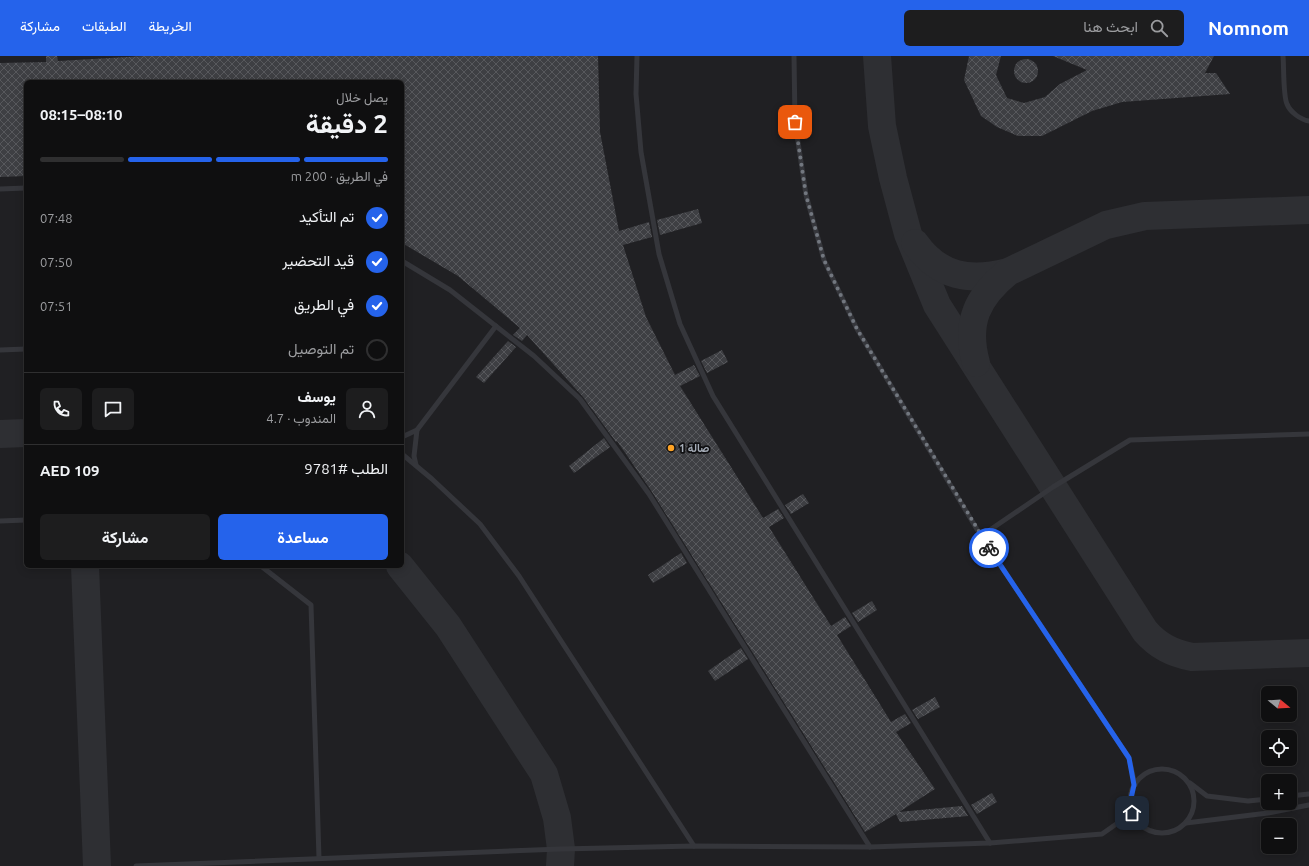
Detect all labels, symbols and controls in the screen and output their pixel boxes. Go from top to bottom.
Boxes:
search box [904,10,1184,46]
icon: search [1148,17,1170,39]
text: Nomnom [1208,17,1289,39]
text: مشاركة [20,18,60,34]
text: الطبقات [82,18,126,34]
text: الخريطة [148,18,192,34]
text: ابحث هنا [1083,18,1138,35]
text: يصل خلال [336,90,388,104]
pin [778,105,812,139]
text: 08:10–08:15 [40,106,123,123]
text: 2 دقيقة [306,109,388,138]
icon: bag [784,111,806,133]
text: في الطريق · 200 m [291,169,388,183]
icon: check [366,207,388,229]
text: تم التأكيد [299,208,354,225]
text: 07:48 [40,211,73,225]
icon: check [366,251,388,273]
text: قيد التحضير [282,252,354,269]
text: 07:50 [40,255,73,269]
icon: check [366,295,388,317]
text: في الطريق [294,296,354,313]
text: 07:51 [40,299,73,313]
text: تم التوصيل [288,340,354,357]
button: phone [40,388,82,430]
button: chat [92,388,134,430]
text: يوسف [298,388,336,405]
button: person [346,388,388,430]
text: المندوب · 4.7 [266,411,336,425]
place label: صالة 1 [679,442,709,454]
marker: صالة 1 [666,443,676,453]
text: الطلب #9781 [304,460,388,477]
text: AED 109 [40,462,99,479]
button: مشاركة [40,514,210,560]
button: مساعدة [218,514,388,560]
courier [969,528,1009,568]
icon: bike [978,537,1000,559]
north arrow [1261,686,1297,722]
map controls [1261,686,1297,854]
button: locate [1261,730,1297,766]
button: + [1261,774,1297,810]
pin [1115,796,1149,830]
icon: home [1121,802,1143,824]
button: − [1261,818,1297,854]

